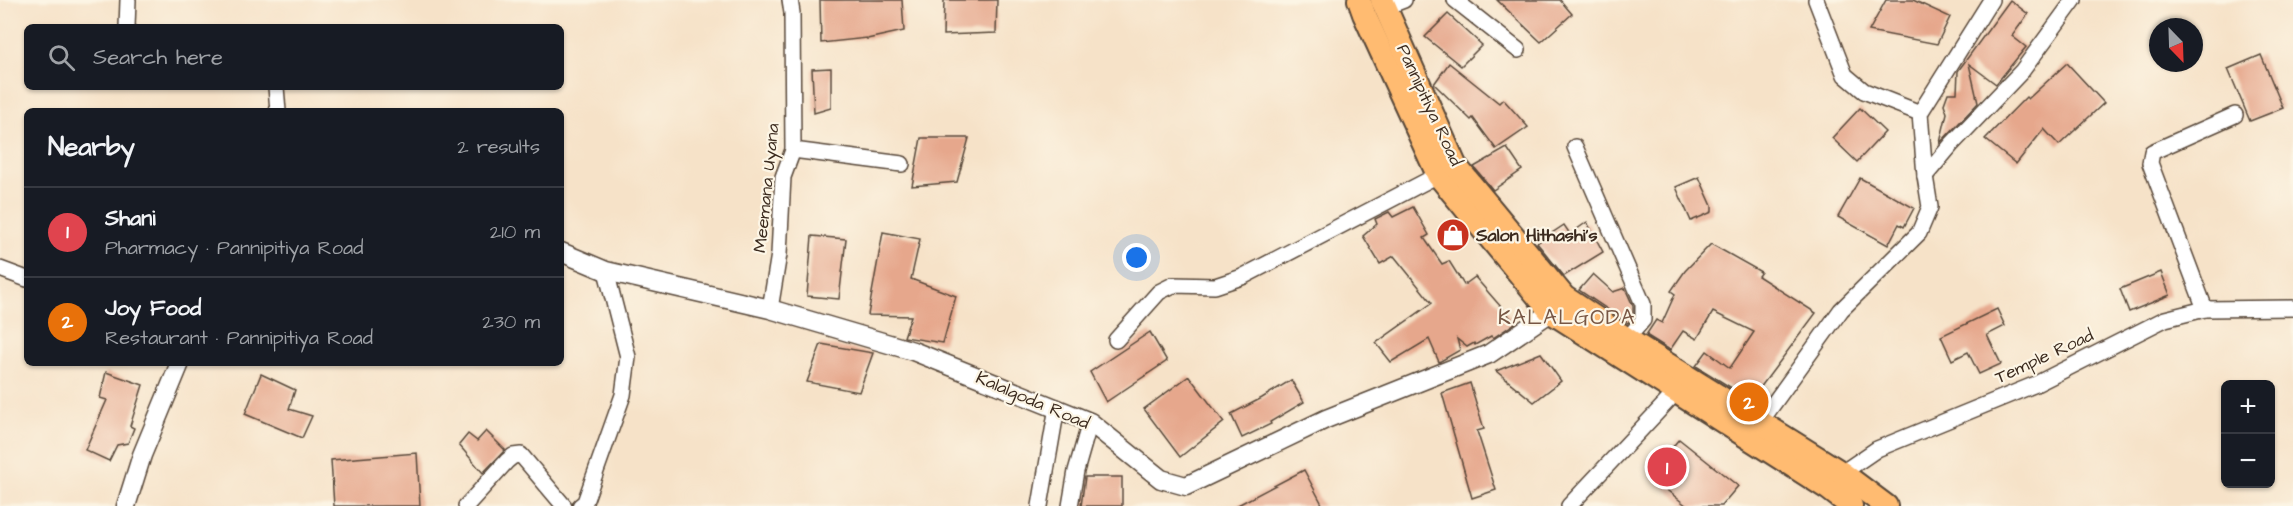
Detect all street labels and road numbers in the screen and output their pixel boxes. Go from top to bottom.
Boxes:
street label: Pannipitiya Road [1389,40,1469,171]
street label: Meemana Uyana [747,122,787,254]
street label: Temple Road [1991,323,2098,390]
street label: Kalalgoda Road [972,365,1093,437]

